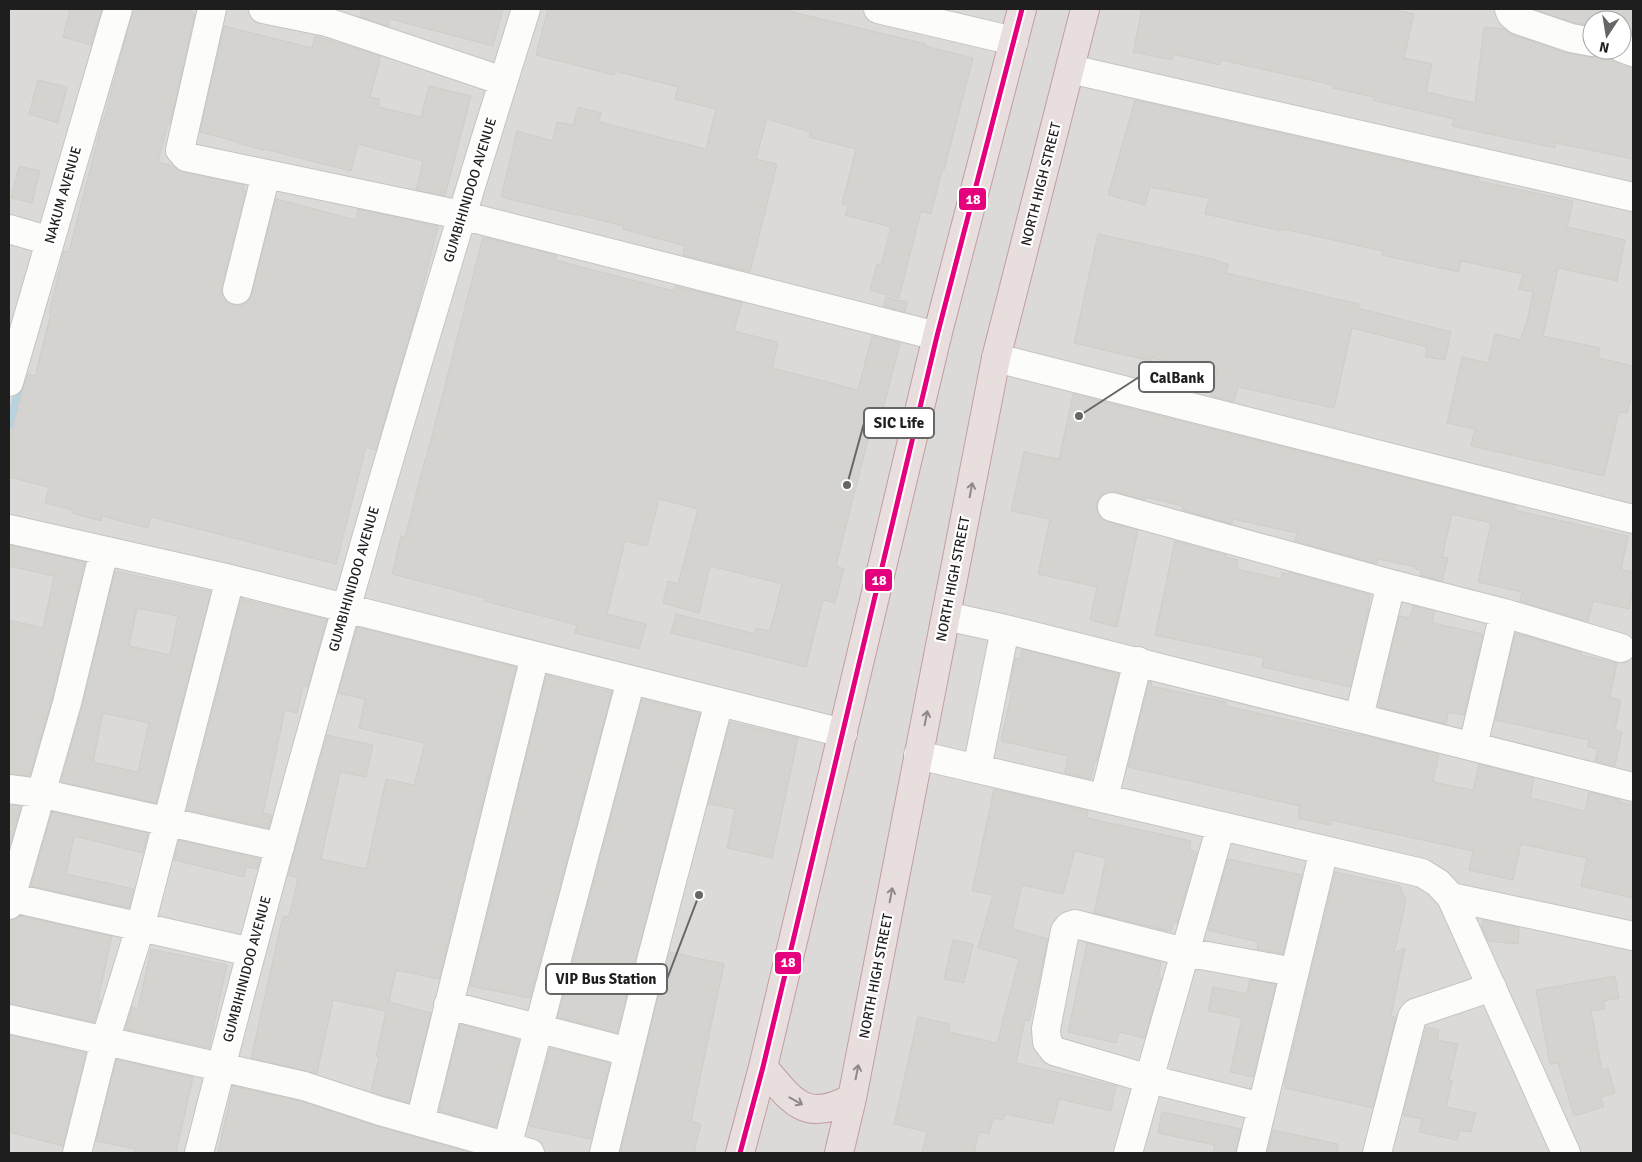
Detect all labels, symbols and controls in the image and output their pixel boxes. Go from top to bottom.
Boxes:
north arrow [1582,10,1632,60]
text: N [1598,38,1611,57]
street label: GUMBIHINIDOO AVENUE [440,115,500,264]
street label: NORTH HIGH STREET [1017,120,1065,248]
street label: NAKUM AVENUE [41,144,85,246]
line badge: 18 [958,187,987,211]
text: 18 [965,191,981,208]
callout: CalBank [1139,362,1214,392]
text: CalBank [1150,369,1204,387]
callout: SIC Life [864,408,934,438]
text: SIC Life [874,414,924,432]
one-way arrow [966,482,976,498]
street label: GUMBIHINIDOO AVENUE [325,504,383,654]
street label: NORTH HIGH STREET [933,515,973,643]
line badge: 18 [864,568,893,592]
text: 18 [871,572,887,589]
one-way arrow [922,711,931,727]
one-way arrow [887,887,897,903]
street label: GUMBIHINIDOO AVENUE [219,894,275,1044]
street label: NORTH HIGH STREET [856,912,896,1040]
line badge: 18 [774,951,802,975]
text: 18 [780,954,796,971]
callout: VIP Bus Station [546,964,667,994]
text: VIP Bus Station [555,970,657,988]
one-way arrow [853,1064,863,1080]
one-way arrow [788,1097,802,1107]

